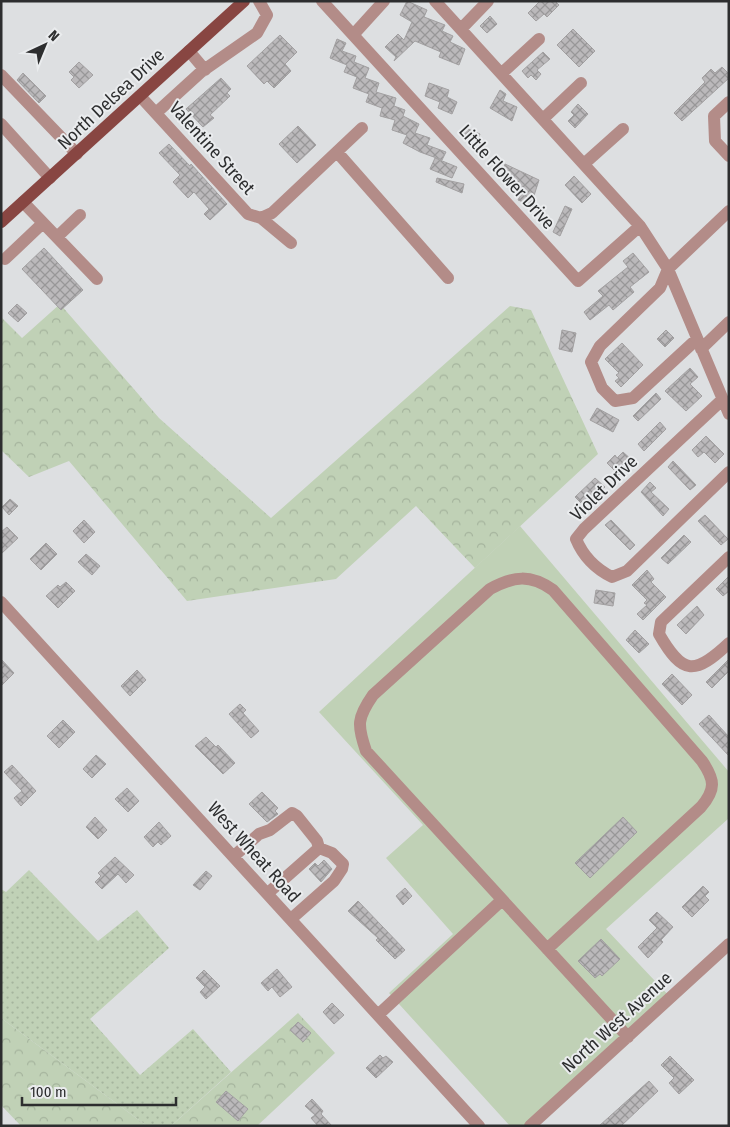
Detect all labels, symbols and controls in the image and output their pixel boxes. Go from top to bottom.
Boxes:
north arrow [20,20,70,70]
text: N [45,27,63,45]
street label: North Delsea Drive [53,44,169,154]
street label: Valentine Street [165,97,260,199]
street label: Little Flower Drive [454,120,560,234]
street label: Violet Drive [566,451,642,525]
street label: West Wheat Road [203,797,305,907]
street label: North West Avenue [557,967,677,1077]
scale bar [22,1074,176,1106]
text: 100 m [30,1083,67,1101]

